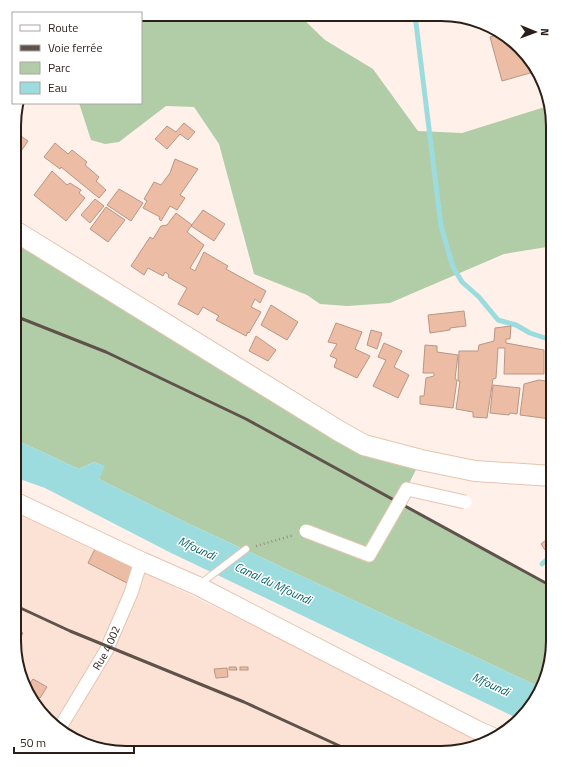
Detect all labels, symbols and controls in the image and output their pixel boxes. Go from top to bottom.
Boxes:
legend [12,12,142,104]
north arrow [515,12,555,52]
text: Route [48,18,78,37]
text: N [537,28,553,36]
text: Voie ferrée [48,38,103,57]
text: Parc [48,58,70,77]
text: Eau [48,78,67,97]
water label: Mfoundi [175,531,220,566]
water label: Canal du Mfoundi [231,557,316,610]
street label: Rue 4.002 [88,623,124,673]
water label: Mfoundi [469,667,514,702]
scale bar [14,729,134,755]
text: 50 m [20,733,46,752]

